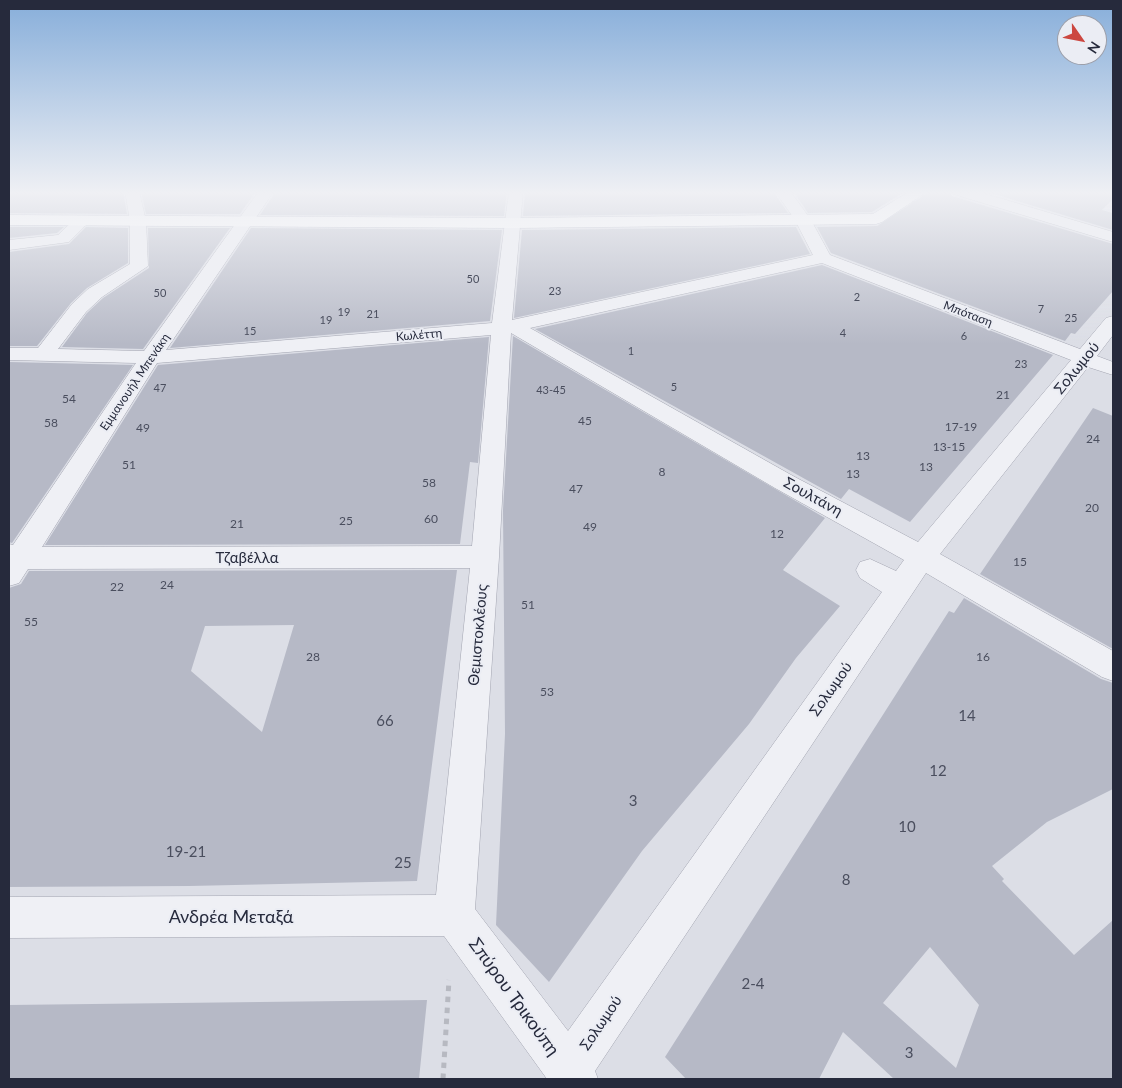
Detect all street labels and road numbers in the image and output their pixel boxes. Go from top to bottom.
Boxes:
street label: Μπόταση [941,298,995,330]
street label: Κωλέττη [395,326,443,344]
street label: Εμμανουήλ Μπενάκη [97,331,173,433]
street label: Σολωμού [1050,338,1104,398]
street label: Σουλτάνη [780,474,846,520]
street label: Τζαβέλλα [215,549,279,567]
street label: Θεμιστοκλέους [465,583,491,687]
street label: Σολωμού [806,658,856,720]
street label: Ανδρέα Μεταξά [169,906,293,928]
street label: Σπύρου Τρικούπη [464,934,564,1060]
street label: Σολωμού [576,992,626,1054]

